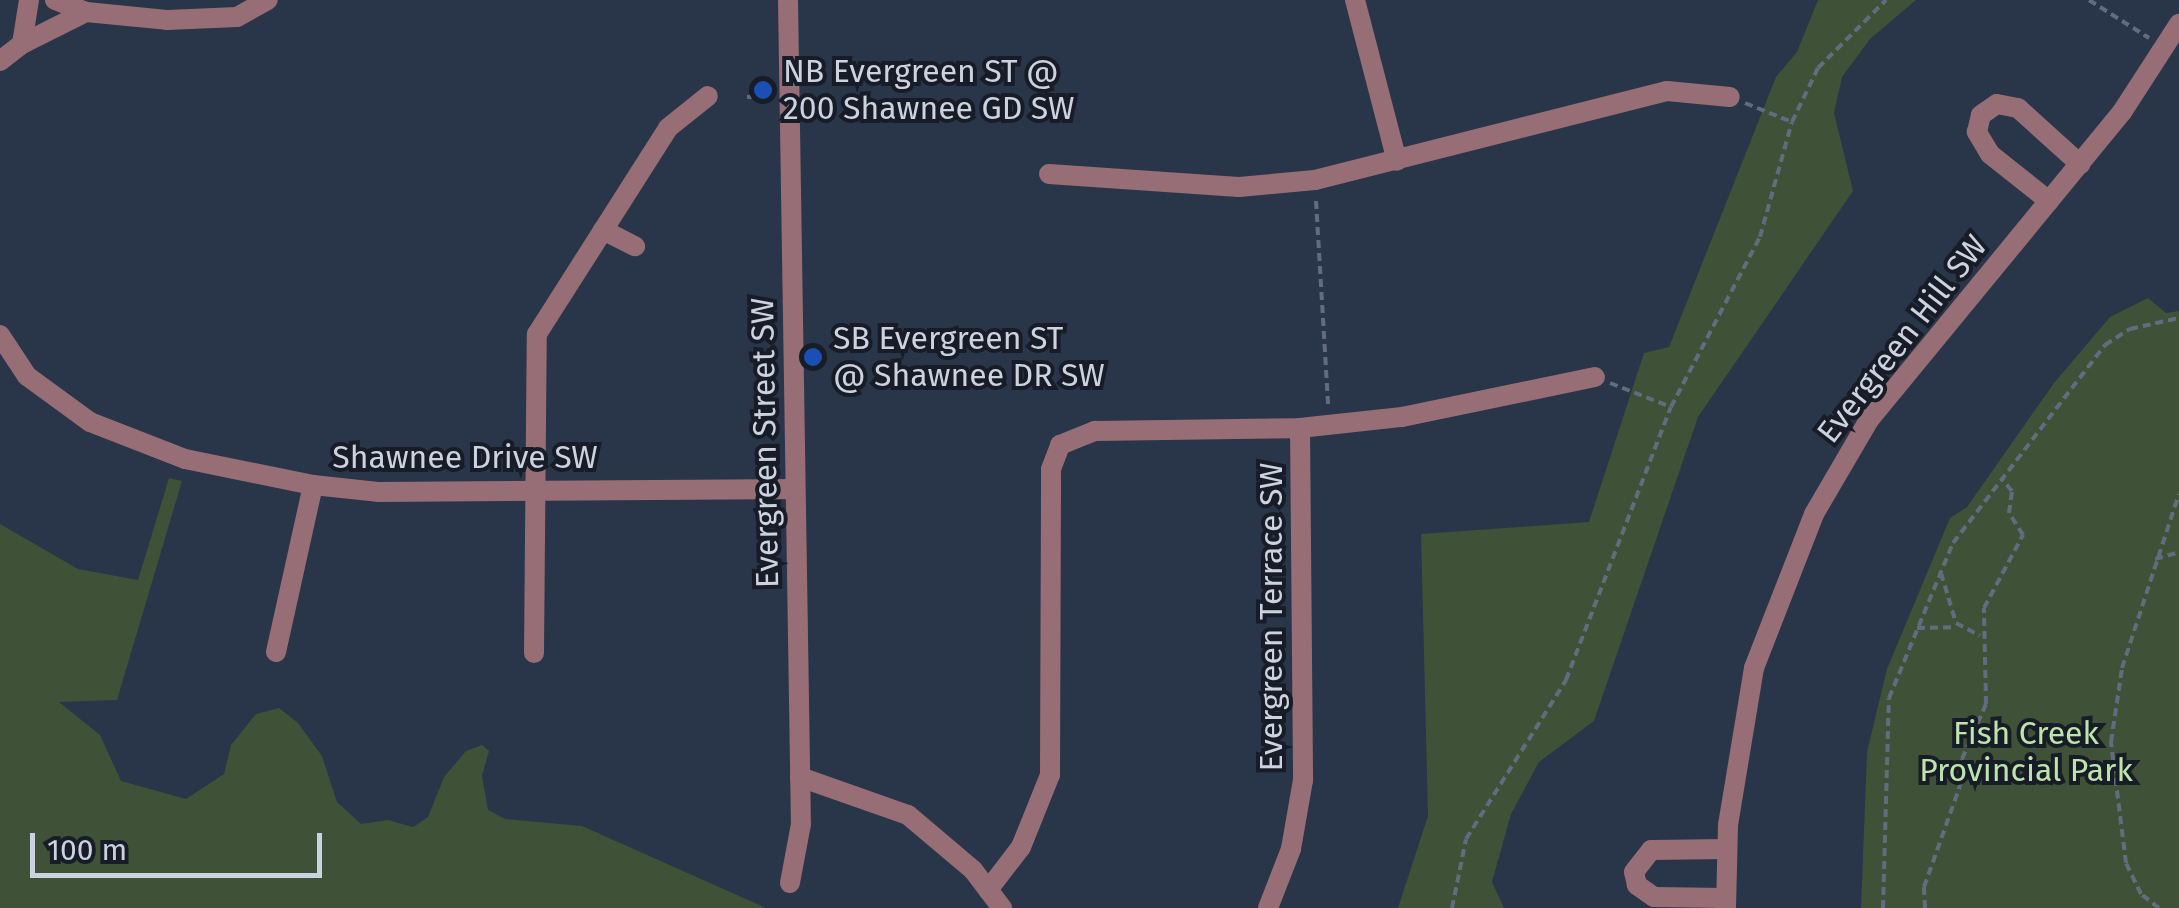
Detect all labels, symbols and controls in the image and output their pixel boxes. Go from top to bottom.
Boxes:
place label: NB Evergreen ST @ 200 Shawnee GD SW [783,53,1074,128]
marker: NB Evergreen ST @ 200 Shawnee GD SW [752,79,774,101]
street label: Evergreen Hill SW [1809,227,1995,451]
street label: Evergreen Street SW [743,297,787,589]
place label: SB Evergreen ST @ Shawnee DR SW [833,320,1105,395]
marker: SB Evergreen ST @ Shawnee DR SW [802,346,824,368]
street label: Shawnee Drive SW [332,438,598,476]
street label: Evergreen Terrace SW [1252,463,1290,771]
park label: Fish Creek Provincial Park [1919,715,2133,790]
scale bar [35,813,328,875]
text: 100 m [47,832,127,868]

